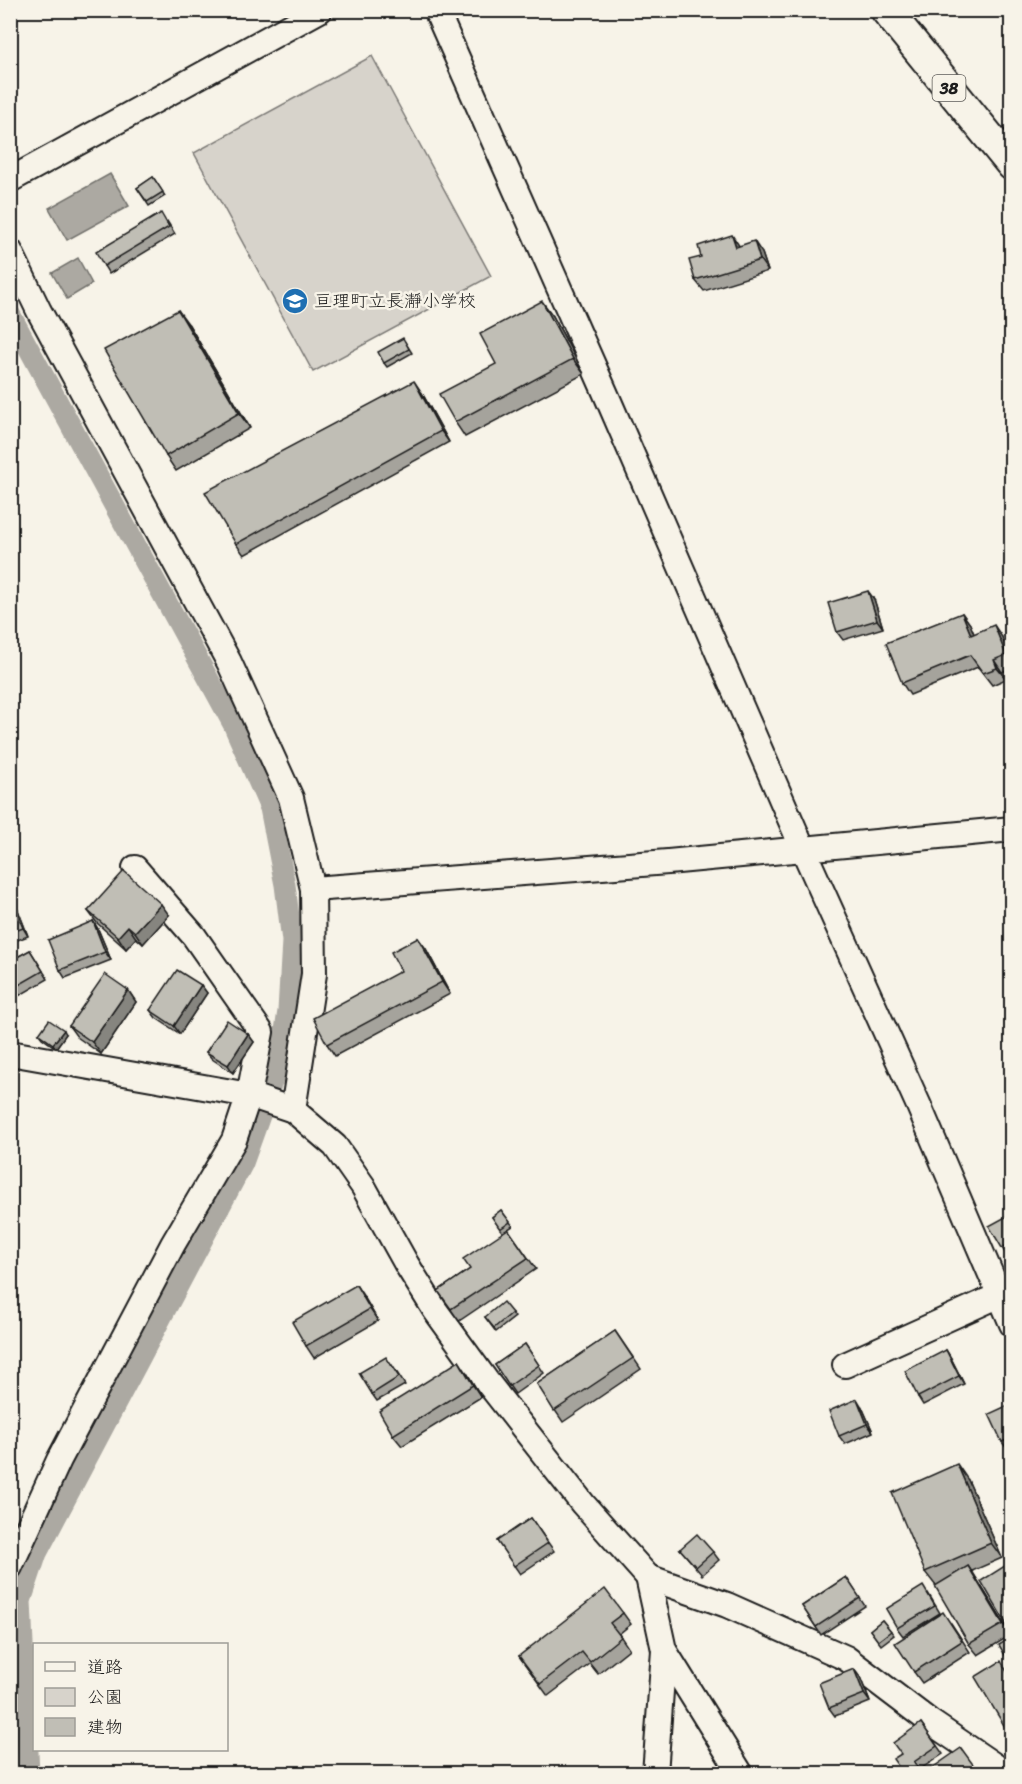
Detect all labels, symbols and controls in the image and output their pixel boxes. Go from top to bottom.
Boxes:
road number: 38 [932,75,966,101]
place label: 亘理町立長瀞小学校 [314,285,476,317]
school or university icon: 亘理町立長瀞小学校 [280,286,310,316]
legend [33,1643,228,1751]
text: 道路 [87,1651,123,1683]
text: 公園 [87,1681,123,1713]
text: 建物 [87,1711,123,1743]

